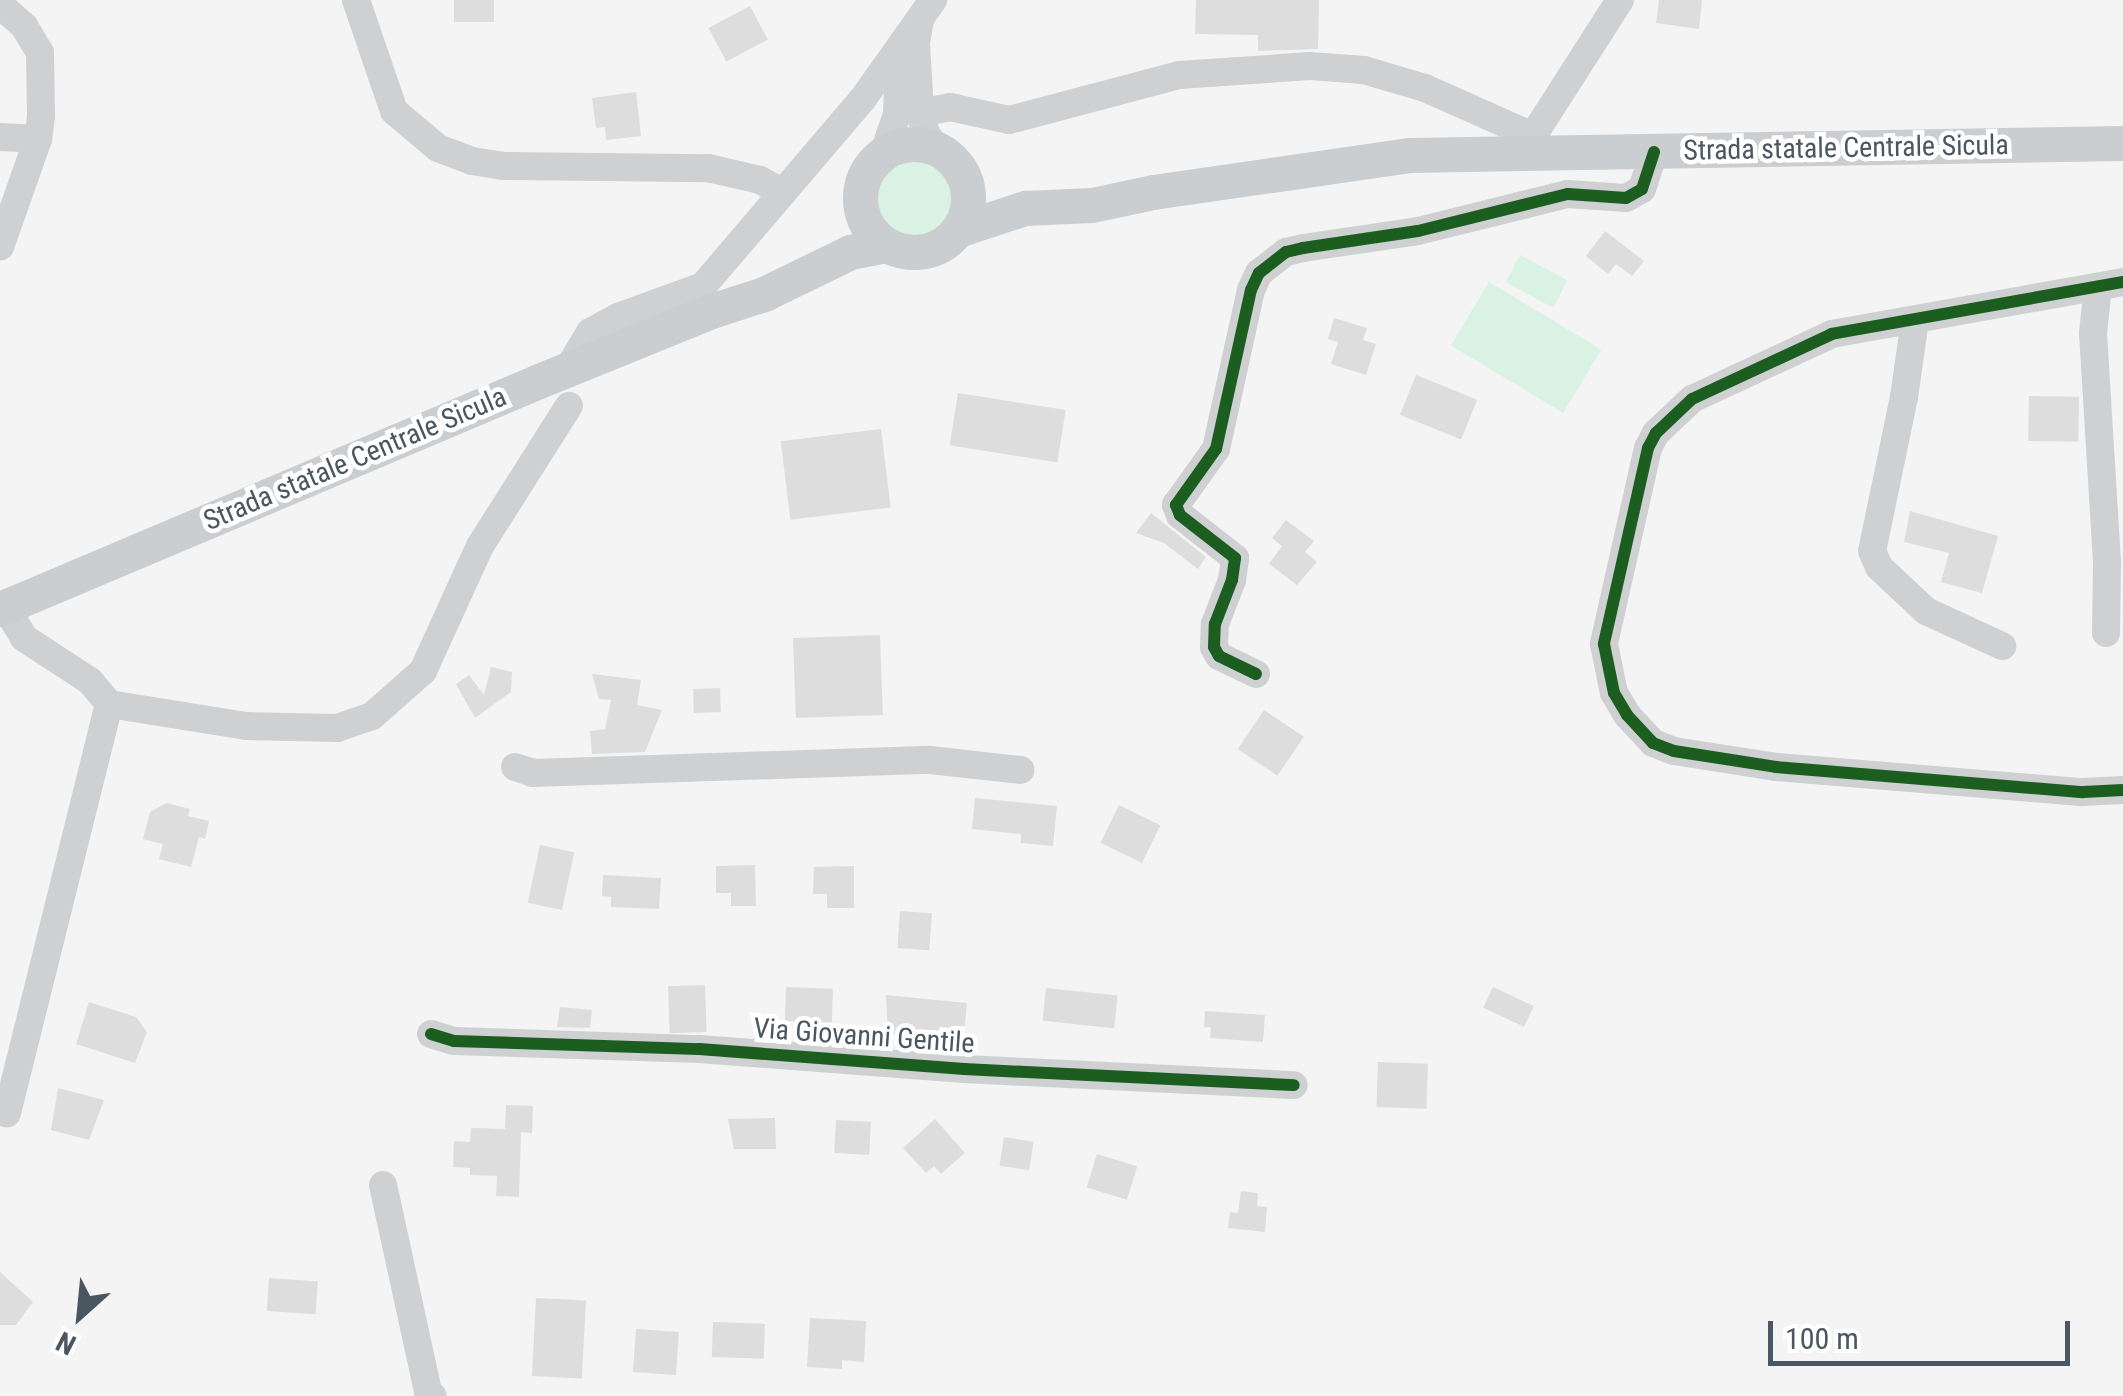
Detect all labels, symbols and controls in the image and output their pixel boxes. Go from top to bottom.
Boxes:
street label: Strada statale Centrale Sicula [1683,128,2009,168]
street label: Strada statale Centrale Sicula [199,380,511,538]
street label: Via Giovanni Gentile [752,1012,976,1060]
north arrow [30,1266,130,1366]
scale bar [1773,1301,2076,1363]
text: 100 m [1785,1321,1859,1356]
text: N [51,1325,81,1362]

